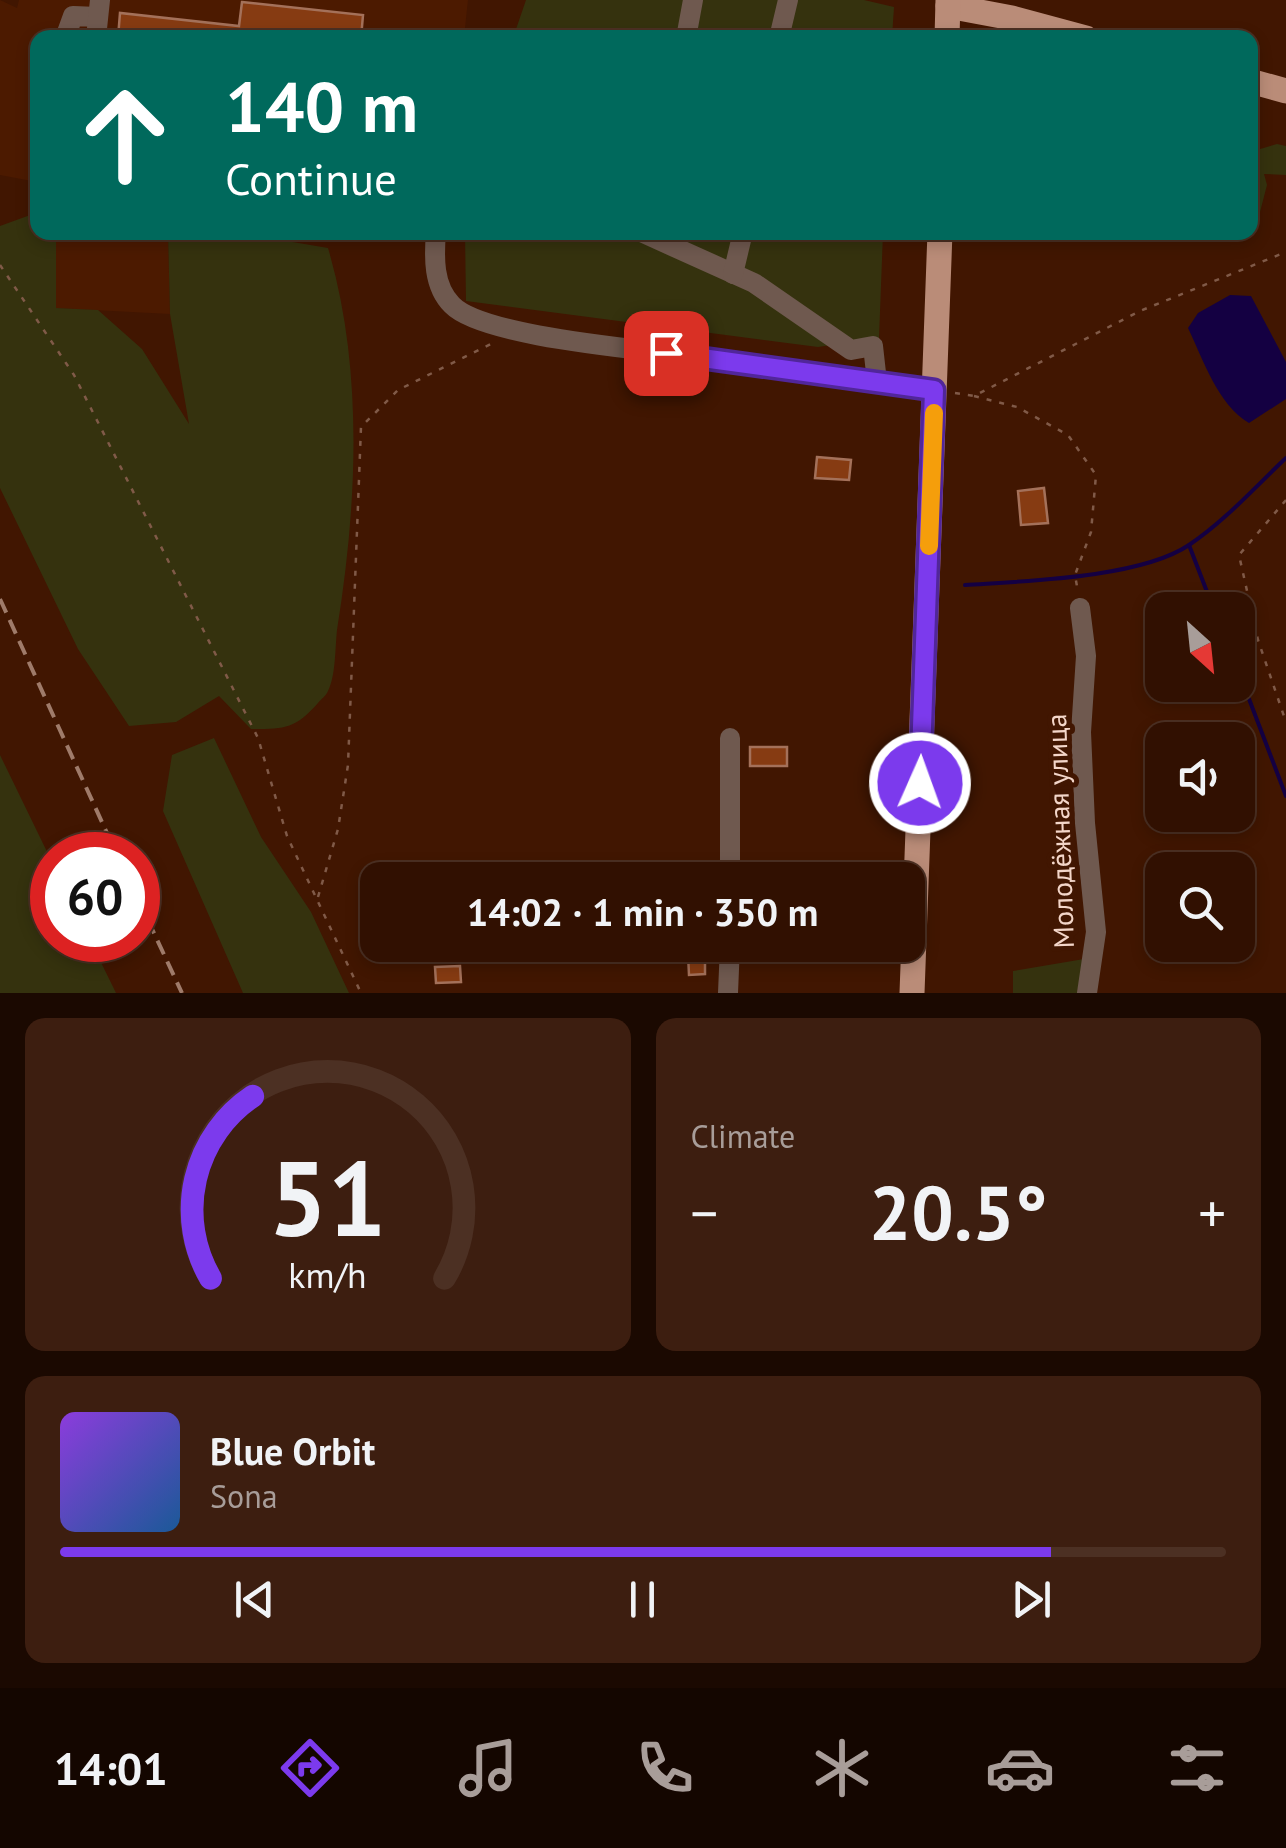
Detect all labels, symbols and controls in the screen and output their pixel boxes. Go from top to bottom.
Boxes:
text: 140 m [225,61,418,151]
icon: ahead [60,70,190,200]
text: Continue [225,149,397,207]
pin [624,311,709,396]
icon: arrive [639,326,694,381]
north arrow [1145,592,1255,702]
map controls [1145,592,1255,962]
street label: Молодёжная улица [1037,713,1082,949]
button: sound [1145,722,1255,832]
position arrow [868,731,972,835]
speed limit sign: 60 [30,832,160,962]
button: search [1145,852,1255,962]
text: 14:02 · 1 min · 350 m [467,887,818,936]
text: Climate [691,1115,795,1157]
text: 51 [269,1130,387,1265]
text: 20.5° [869,1164,1048,1261]
text: − [691,1177,718,1248]
text: + [1198,1177,1226,1248]
text: km/h [289,1252,367,1298]
text: Blue Orbit [210,1426,375,1475]
text: Sona [210,1475,278,1517]
icon: previous [227,1572,282,1627]
icon: pause [615,1572,670,1627]
icon: next [1004,1572,1059,1627]
icon: directions [275,1733,345,1803]
icon: music [453,1733,523,1803]
icon: phone [630,1733,700,1803]
icon: climate [807,1733,877,1803]
icon: car [985,1733,1055,1803]
icon: filters [1162,1733,1232,1803]
text: 14:01 [54,1739,168,1797]

